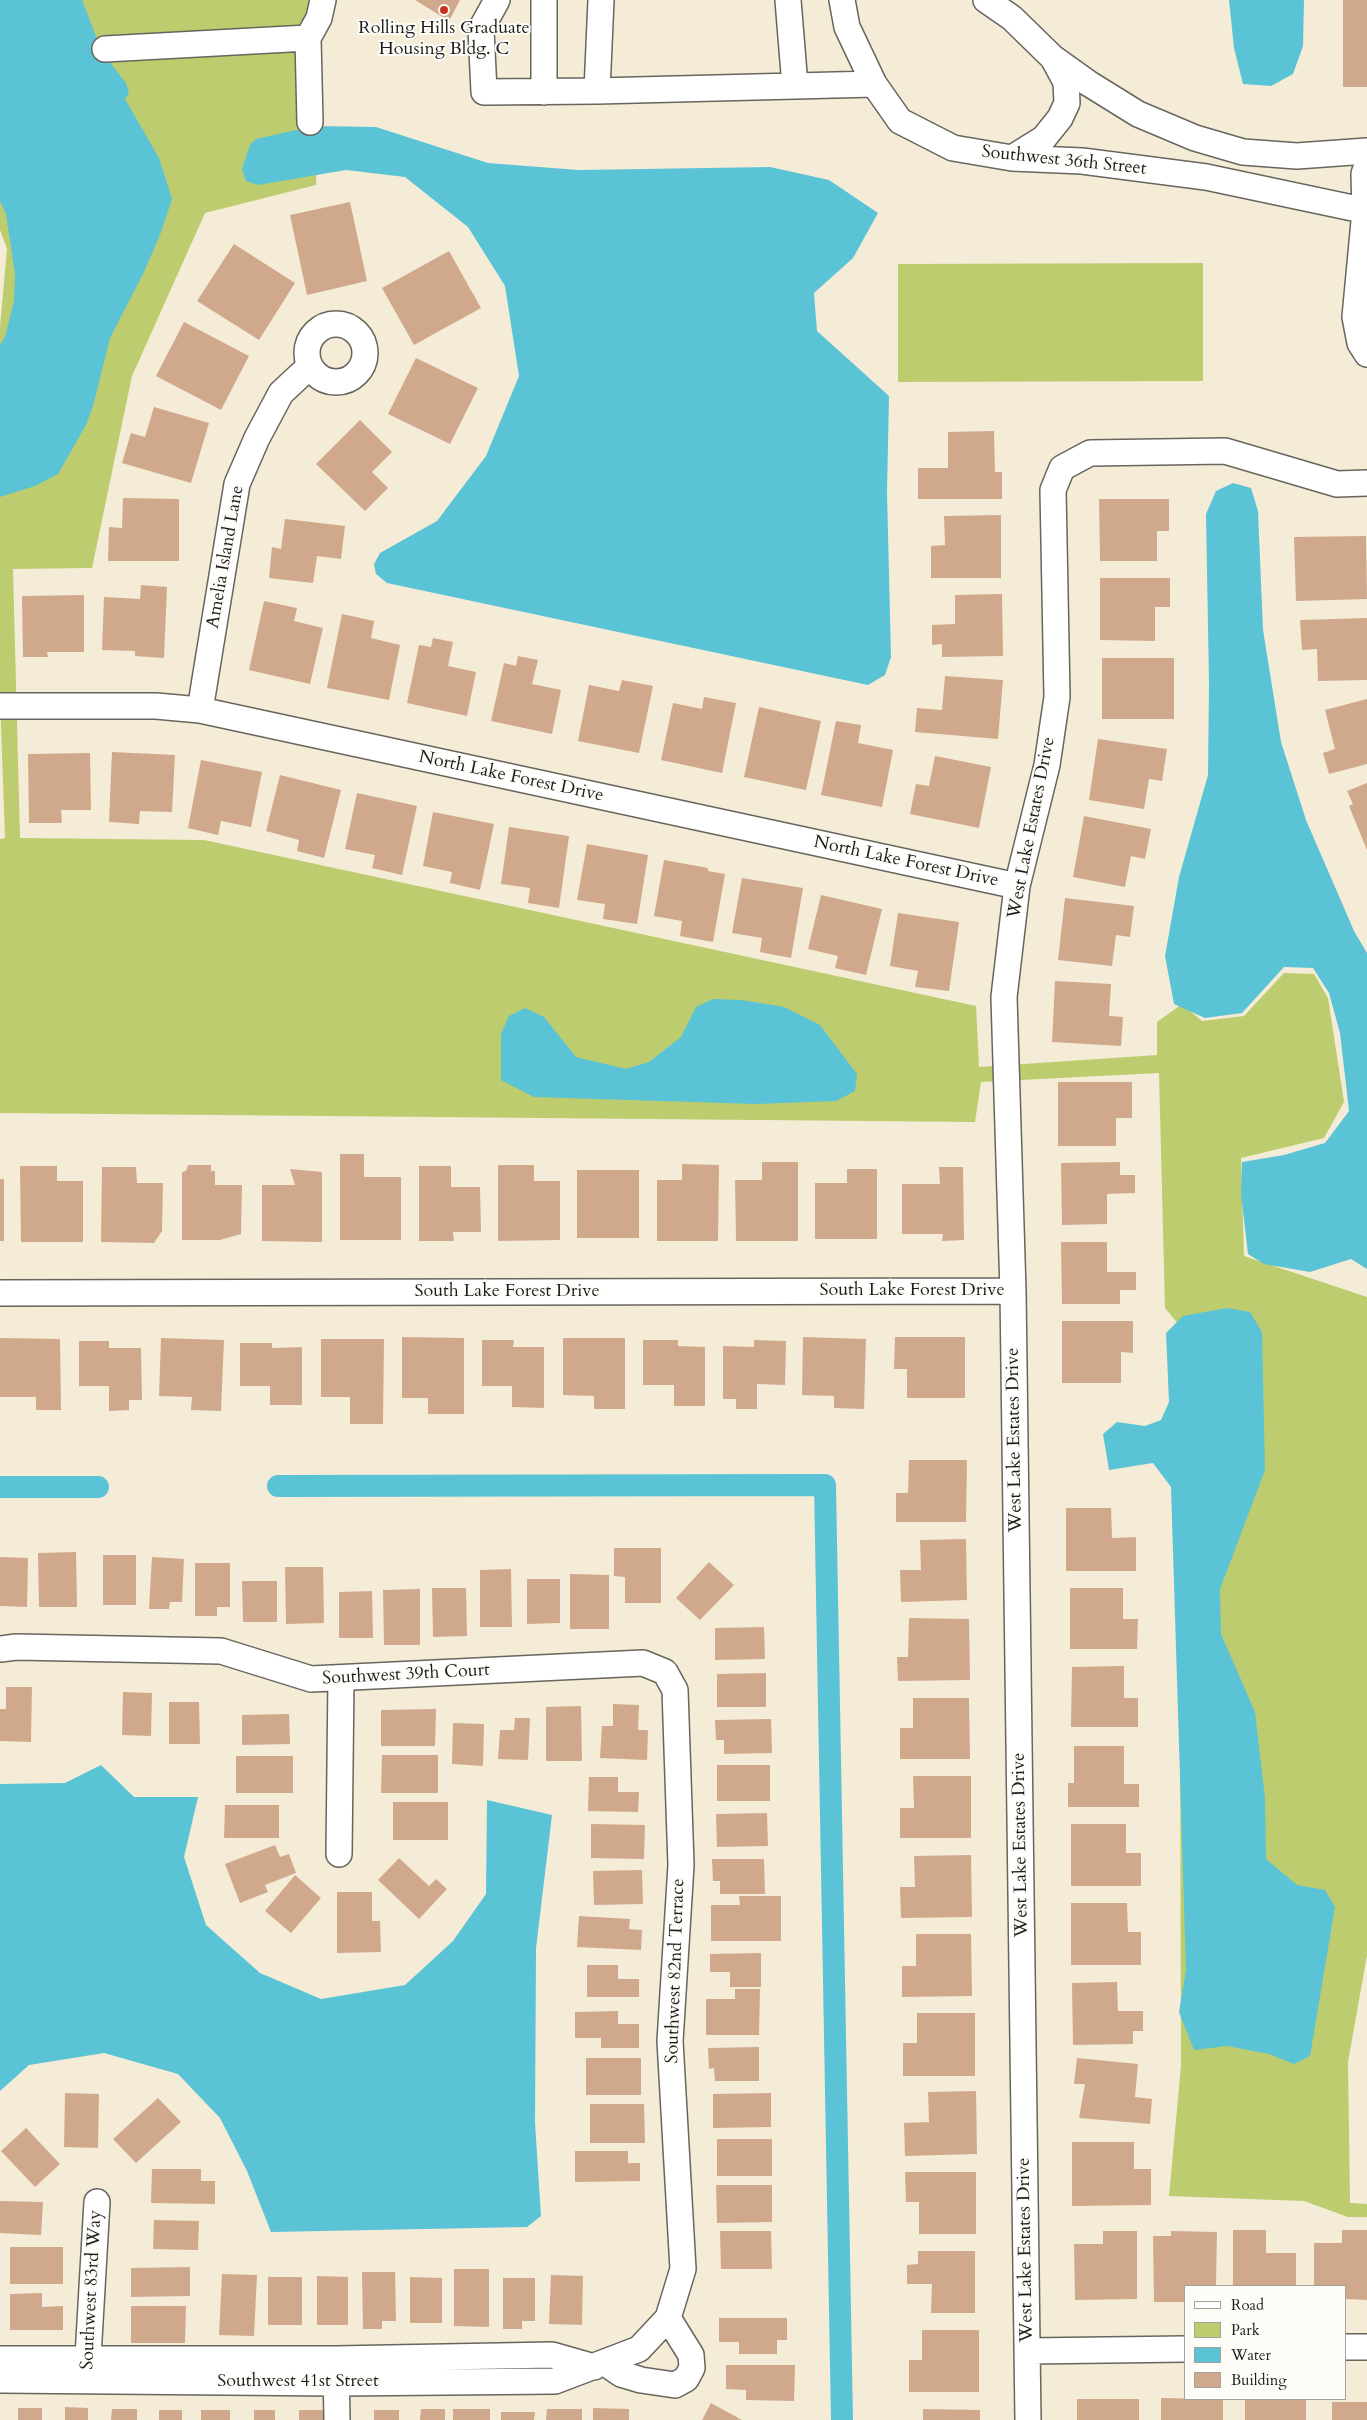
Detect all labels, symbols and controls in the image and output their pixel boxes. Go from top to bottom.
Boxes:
marker: Rolling Hills Graduate Housing Bldg. C [438,4,450,16]
place label: Rolling Hills Graduate Housing Bldg. C [358,18,530,60]
street label: Southwest 36th Street [981,142,1147,180]
street label: Amelia Island Lane [203,484,249,630]
street label: West Lake Estates Drive [1004,735,1060,921]
street label: North Lake Forest Drive [417,747,605,807]
street label: North Lake Forest Drive [812,832,1000,892]
street label: South Lake Forest Drive [819,1280,1005,1302]
street label: South Lake Forest Drive [414,1281,600,1303]
street label: West Lake Estates Drive [1003,1347,1027,1533]
street label: Southwest 39th Court [322,1660,490,1690]
street label: West Lake Estates Drive [1009,1752,1033,1938]
street label: Southwest 82nd Terrace [662,1878,690,2064]
street label: West Lake Estates Drive [1014,2157,1038,2343]
street label: Southwest 83rd Way [77,2210,107,2370]
legend [1184,2285,1347,2400]
text: Road [1231,2295,1264,2315]
text: Park [1231,2320,1260,2340]
text: Water [1231,2345,1271,2365]
text: Building [1231,2370,1287,2390]
street label: Southwest 41st Street [217,2371,379,2393]

